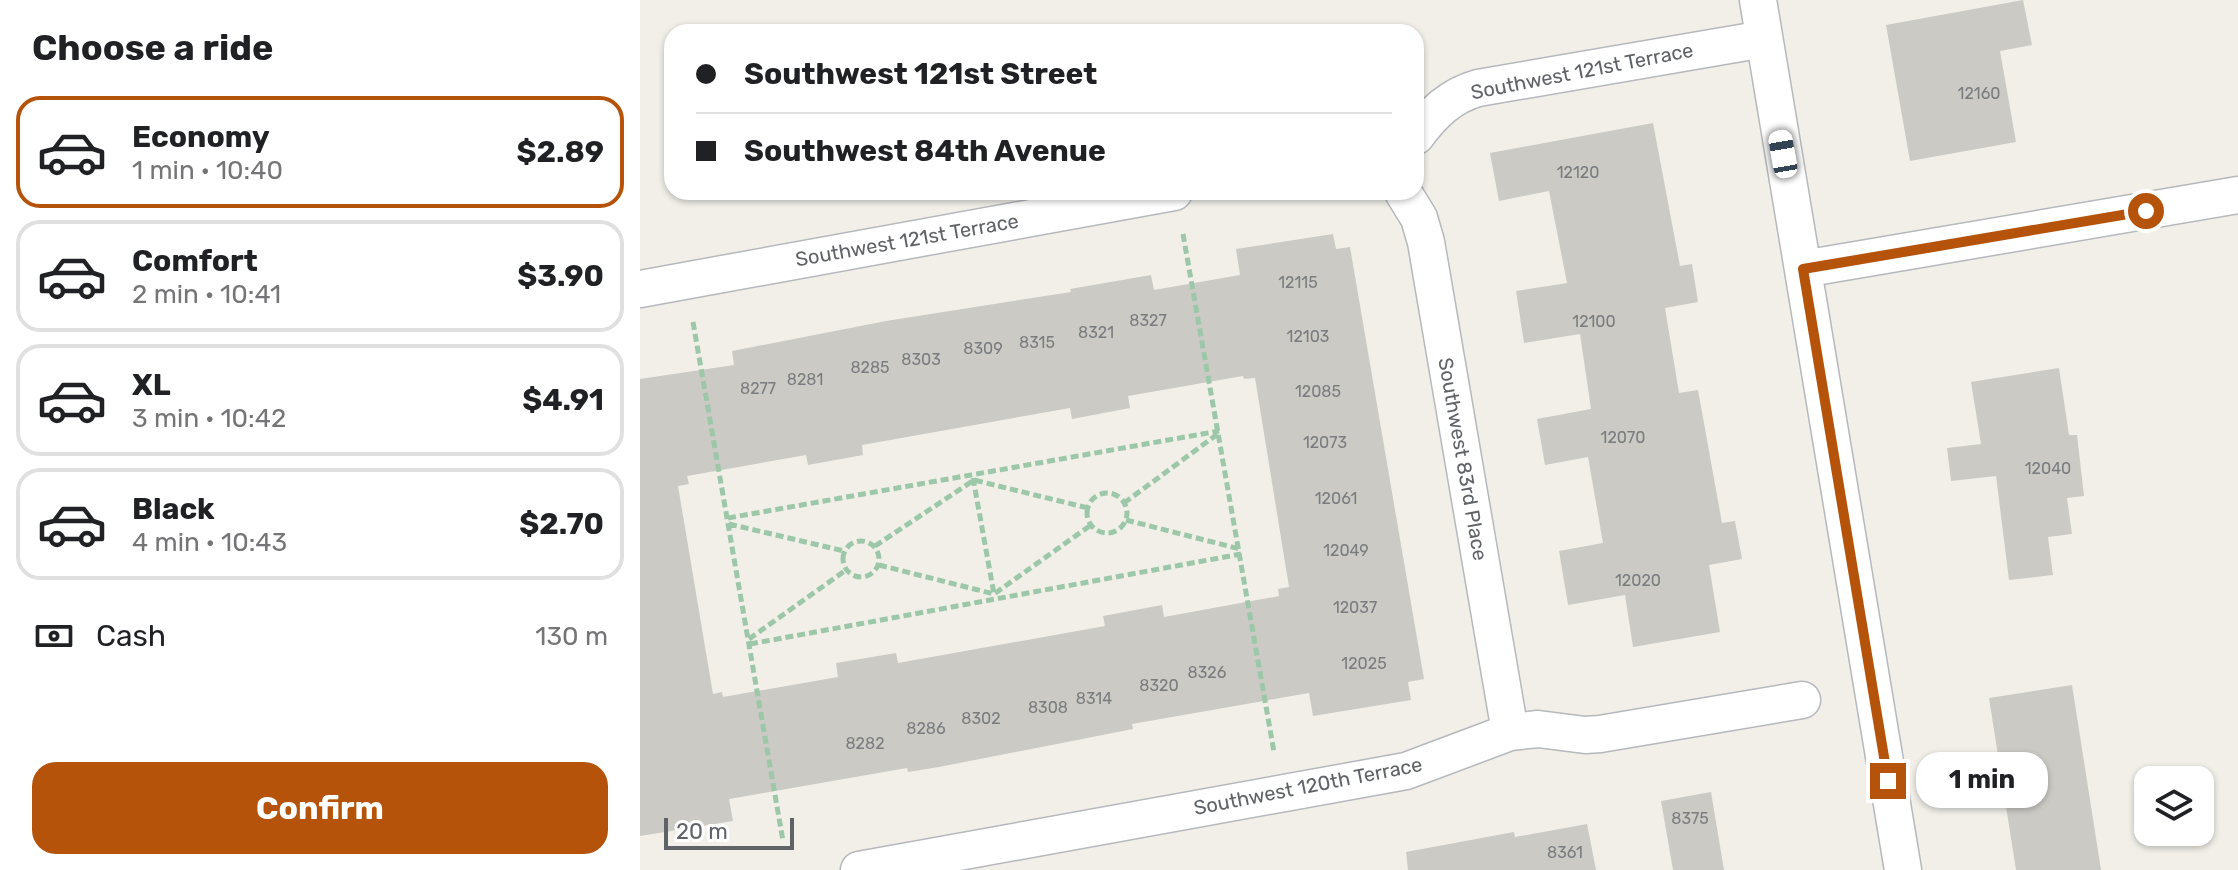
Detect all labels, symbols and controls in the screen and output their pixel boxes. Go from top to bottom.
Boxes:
text: Choose a ride [32,26,273,69]
street label: Southwest 121st Terrace [1469,38,1695,104]
text: Southwest 121st Street [744,56,1097,92]
house number: 12160 [1958,84,2000,103]
icon: car [36,116,108,188]
text: Economy [132,119,270,155]
car [1767,128,1799,180]
text: Southwest 84th Avenue [744,133,1106,169]
text: $2.89 [517,134,604,170]
text: 1 min · 10:40 [132,155,283,186]
house number: 12120 [1557,163,1599,182]
route start [2128,193,2164,229]
street label: Southwest 121st Terrace [794,209,1020,271]
icon: car [36,240,108,312]
text: Comfort [132,243,258,279]
text: $3.90 [517,258,604,294]
house number: 12115 [1278,273,1318,292]
text: 2 min · 10:41 [132,279,281,310]
house number: 8327 [1129,311,1167,330]
house number: 12100 [1572,312,1616,331]
house number: 8321 [1078,323,1114,342]
house number: 12103 [1287,327,1329,346]
house number: 8315 [1019,333,1055,352]
house number: 8309 [963,339,1003,358]
house number: 8303 [901,350,941,369]
street label: Southwest 83rd Place [1433,356,1493,562]
house number: 8285 [850,358,890,377]
icon: car [36,364,108,436]
text: XL [132,367,171,403]
house number: 8281 [787,370,823,389]
house number: 8277 [740,379,776,398]
text: $4.91 [522,382,604,418]
house number: 12085 [1295,382,1341,401]
text: 3 min · 10:42 [132,403,286,434]
house number: 12070 [1601,428,1645,447]
house number: 12073 [1303,433,1347,452]
house number: 12040 [2025,459,2071,478]
icon: car [36,488,108,560]
house number: 12061 [1315,489,1357,508]
text: Black [132,491,215,527]
text: $2.70 [519,506,604,542]
text: 4 min · 10:43 [132,527,287,558]
house number: 12049 [1323,541,1369,560]
house number: 12020 [1615,571,1661,590]
house number: 12037 [1333,598,1377,617]
icon: cash [32,614,76,658]
text: Cash [96,618,166,654]
text: 130 m [535,621,608,652]
house number: 12025 [1341,654,1387,673]
house number: 8326 [1188,663,1227,682]
house number: 8320 [1139,676,1179,695]
house number: 8314 [1076,689,1112,708]
house number: 8308 [1028,698,1068,717]
house number: 8302 [961,709,1001,728]
house number: 8286 [906,719,946,738]
house number: 8282 [845,734,885,753]
street label: Southwest 120th Terrace [1192,752,1424,820]
callout: 1 min [1916,753,2048,809]
button: Confirm [32,762,608,854]
route end [1870,763,1906,799]
text: 1 min [1949,764,2015,795]
map controls [2134,766,2214,846]
button: layers [2134,766,2214,846]
house number: 8375 [1671,809,1709,828]
scale bar [664,814,794,850]
text: 20 m [676,818,728,845]
house number: 8361 [1547,843,1583,862]

